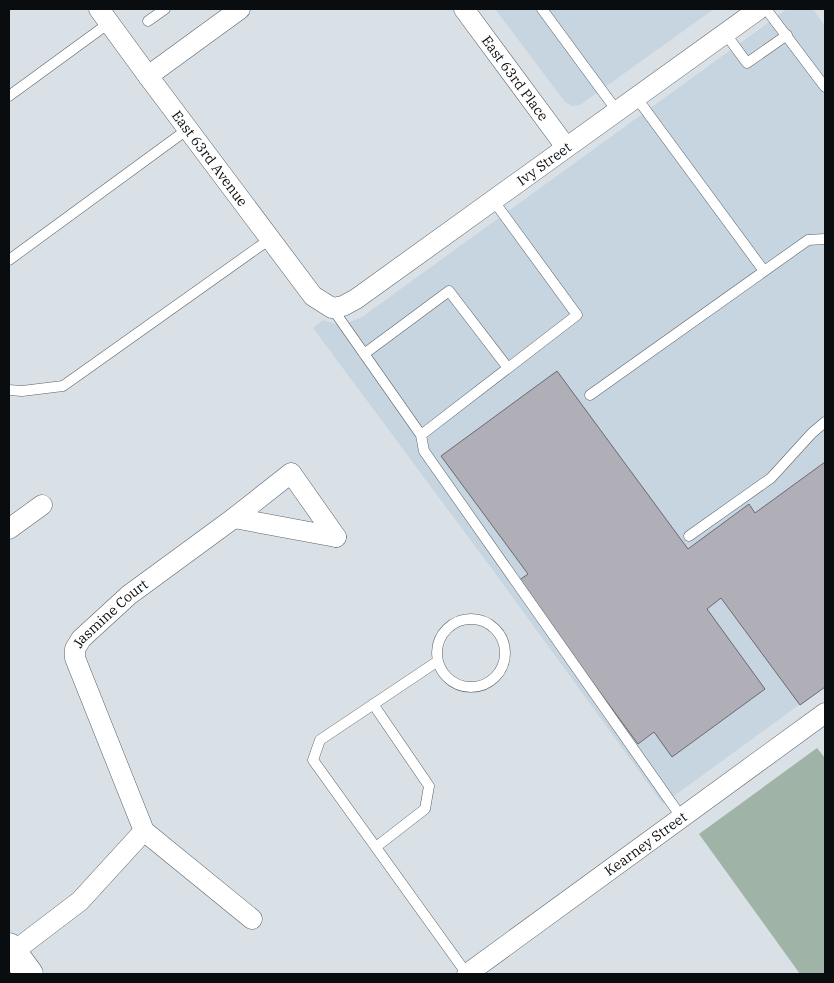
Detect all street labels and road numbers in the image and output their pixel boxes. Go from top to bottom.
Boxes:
street label: East 63rd Place [478,32,553,124]
street label: East 63rd Avenue [168,107,252,210]
street label: Ivy Street [513,138,575,189]
street label: Jasmine Court [69,575,151,651]
street label: Kearney Street [601,808,690,880]

